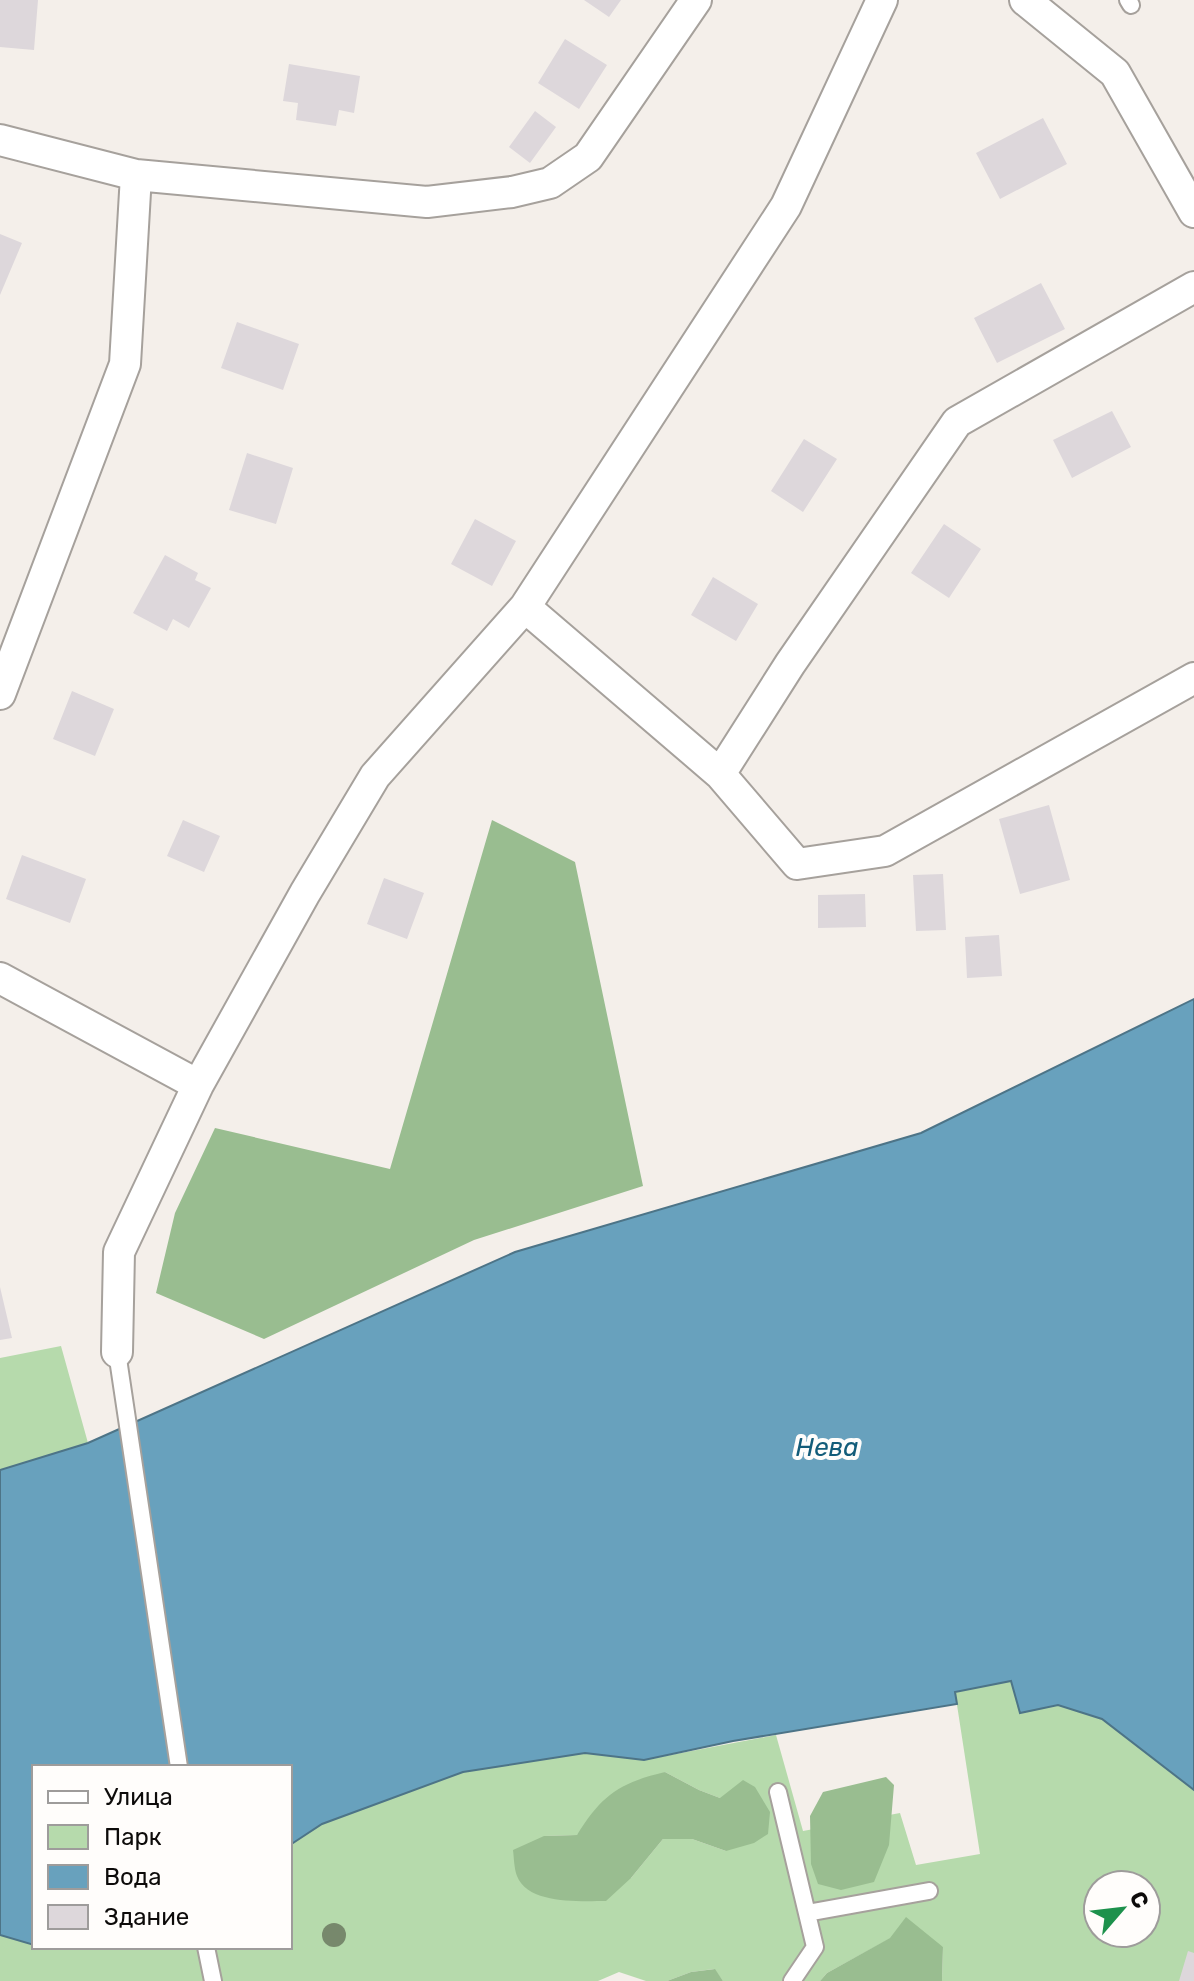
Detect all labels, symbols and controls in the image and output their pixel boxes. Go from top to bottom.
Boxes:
water label: Нева [796,1432,858,1463]
legend [32,1765,292,1949]
text: Улица [104,1783,173,1811]
text: Парк [104,1823,162,1851]
text: Вода [104,1863,161,1891]
north arrow [1082,1869,1162,1949]
text: С [1124,1887,1155,1913]
text: Здание [104,1903,189,1931]

